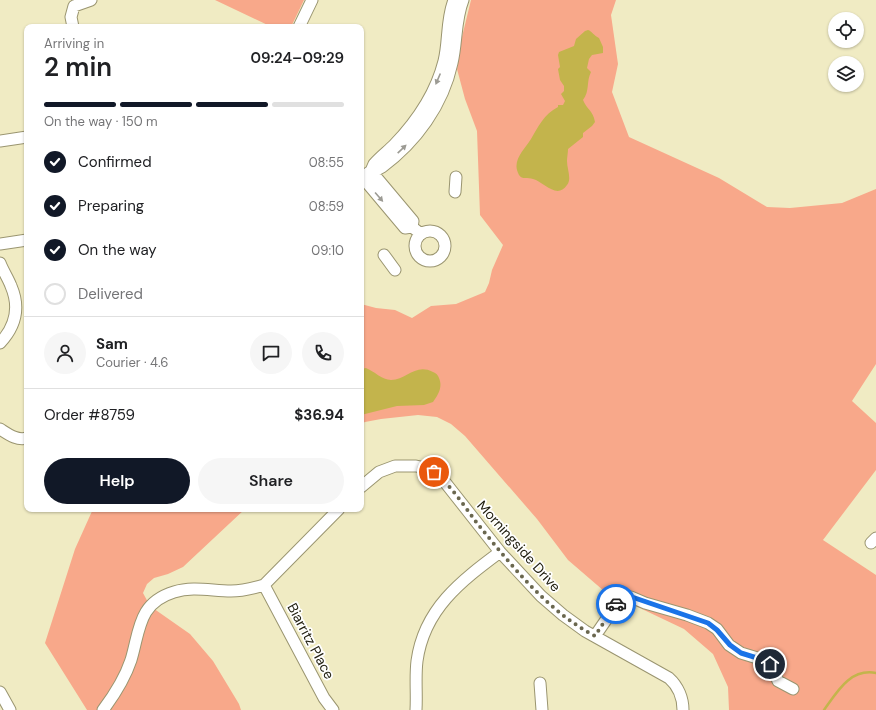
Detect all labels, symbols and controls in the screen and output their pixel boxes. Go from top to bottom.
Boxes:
map controls [828,12,864,92]
button: locate [828,12,864,48]
text: Arriving in [44,35,104,52]
text: 09:24–09:29 [250,48,344,68]
text: 2 min [44,50,112,84]
button: layers [828,56,864,92]
one-way arrow [434,73,440,85]
text: On the way · 150 m [44,113,158,130]
one-way arrow [397,144,407,154]
icon: check [44,151,66,173]
text: Confirmed [78,152,152,172]
text: 08:55 [309,154,344,171]
one-way arrow [375,192,384,202]
icon: check [44,195,66,217]
text: Preparing [78,196,144,216]
text: 08:59 [309,198,344,215]
icon: check [44,239,66,261]
text: On the way [78,240,157,260]
text: 09:10 [311,242,344,259]
text: Delivered [78,284,143,304]
button: person [44,332,86,374]
button: chat [250,332,292,374]
button: phone [302,332,344,374]
text: Sam [96,334,128,354]
text: Courier · 4.6 [96,354,168,371]
text: Order #8759 [44,405,135,425]
text: $36.94 [294,405,344,425]
pin [417,455,451,489]
button: Help [44,458,190,504]
button: Share [198,458,344,504]
icon: bag [423,461,445,483]
street label: Morningside Drive [473,497,565,595]
courier [596,584,636,624]
icon: car [605,593,627,615]
street label: Biarritz Place [283,600,339,682]
pin [753,647,787,681]
icon: home [759,653,781,675]

